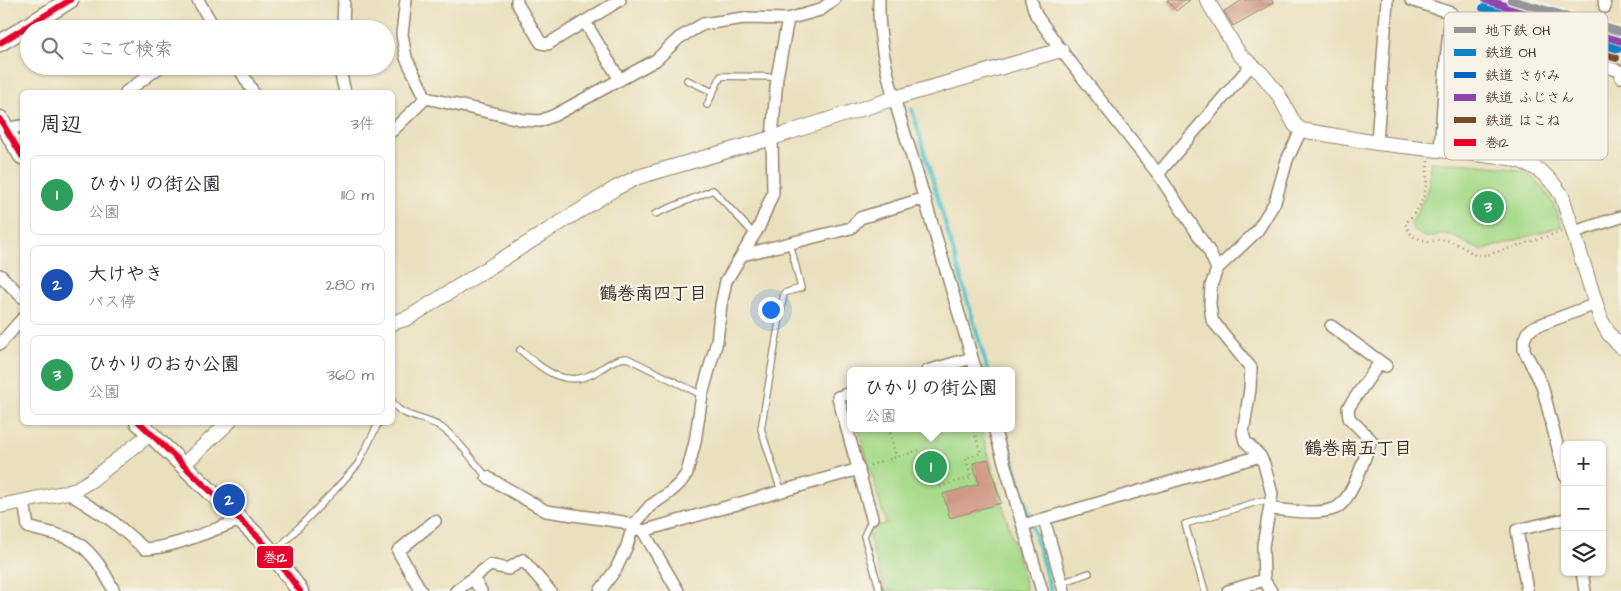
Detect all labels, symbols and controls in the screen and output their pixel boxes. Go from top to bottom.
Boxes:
legend [1444,12,1608,160]
search box [20,20,395,75]
text: 地下鉄 OH [1485,21,1551,41]
icon: search [38,34,66,62]
text: ここで検索 [78,36,173,63]
text: 鉄道 OH [1485,43,1537,63]
text: 鉄道 さがみ [1485,66,1561,86]
text: 鉄道 ふじさん [1485,88,1575,108]
text: 周辺 [40,110,82,139]
text: 鉄道 はこね [1485,111,1561,131]
text: 3件 [351,113,375,135]
text: 巻12 [1485,133,1509,153]
text: ひかりの街公園 [88,171,221,198]
text: 1 [56,184,58,206]
text: 110 m [341,184,374,206]
pin: 3 [1472,188,1504,226]
text: 公園 [88,201,120,223]
text: 大けやき [88,261,164,288]
text: 2 [52,274,62,296]
text: 280 m [326,274,374,296]
district label: 鶴巻南四丁目 [599,281,707,306]
text: バス停 [88,291,136,313]
your location [758,297,784,323]
text: ひかりのおか公園 [88,351,240,378]
text: 3 [53,364,61,386]
text: 360 m [327,364,374,386]
popup [847,367,1015,432]
text: ひかりの街公園 [864,375,998,402]
text: 公園 [88,381,120,403]
text: 公園 [864,405,897,427]
district label: 鶴巻南五丁目 [1304,436,1412,461]
map controls [1561,441,1606,576]
button: + [1561,441,1606,486]
pin: 1 [915,448,947,486]
pin: 2 [213,481,245,519]
button: − [1561,486,1606,531]
button: layers [1561,531,1606,576]
line badge: 巻12 [256,545,294,569]
text: 巻12 [263,548,288,568]

